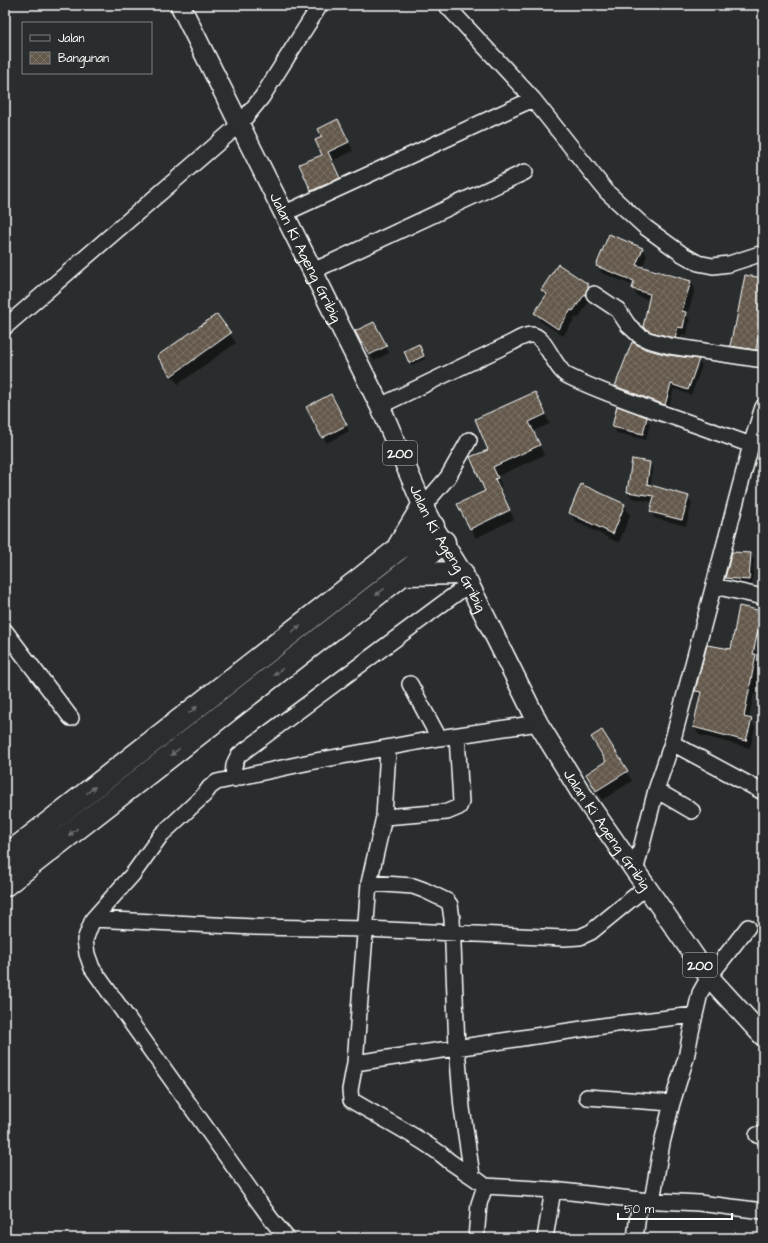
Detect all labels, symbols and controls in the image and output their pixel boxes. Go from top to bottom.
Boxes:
legend [22,22,152,74]
text: Jalan [58,30,84,47]
text: Bangunan [58,50,109,68]
street label: Jalan Ki Ageng Gribig [264,189,347,327]
road number: 200 [383,441,417,465]
street label: Jalan Ki Ageng Gribig [404,482,491,616]
one-way arrow [375,588,386,596]
one-way arrow [290,625,301,634]
one-way arrow [272,668,283,676]
one-way arrow [188,705,199,714]
one-way arrow [170,748,181,756]
street label: Jalan Ki Ageng Gribig [558,765,656,896]
one-way arrow [85,785,96,794]
one-way arrow [67,828,78,836]
road number: 200 [683,953,717,977]
scale bar [618,1195,732,1221]
text: 50 m [624,1201,655,1218]

